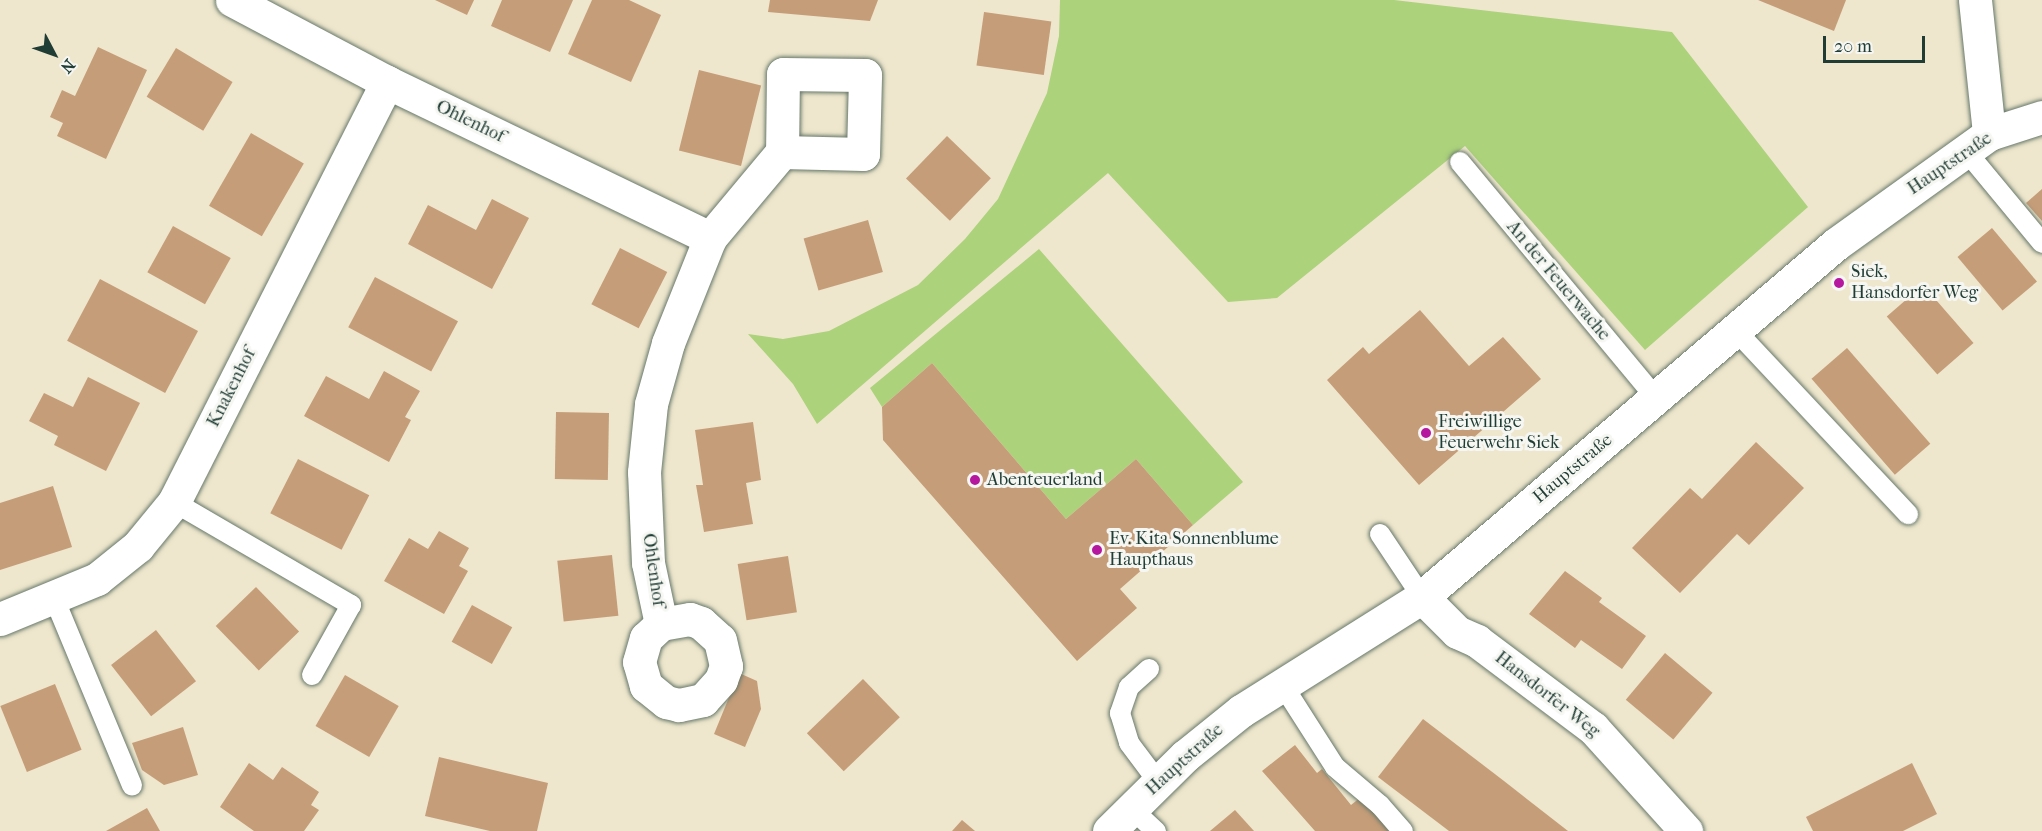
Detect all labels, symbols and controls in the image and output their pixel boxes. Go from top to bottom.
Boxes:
north arrow [24,24,84,84]
scale bar [1826,24,1928,62]
text: 20 m [1834,36,1872,57]
text: N [57,55,79,77]
street label: Ohlenhof [432,96,508,148]
street label: Hauptstraße [1904,128,1996,200]
street label: An der Feuerwache [1502,217,1614,345]
place label: Siek, Hansdorfer Weg [1851,262,1978,304]
marker: Siek, Hansdorfer Weg [1832,276,1846,290]
street label: Knakenhof [203,345,261,431]
place label: Freiwillige Feuerwehr Siek [1438,412,1559,454]
marker: Freiwillige Feuerwehr Siek [1419,426,1433,440]
street label: Hauptstraße [1529,430,1617,508]
place label: Abenteuerland [987,469,1103,491]
marker: Abenteuerland [968,473,982,487]
place label: Ev. Kita Sonnenblume Haupthaus [1109,529,1279,572]
street label: Ohlenhof [637,532,669,608]
marker: Ev. Kita Sonnenblume Haupthaus [1090,543,1104,557]
street label: Hansdorfer Weg [1490,647,1604,743]
street label: Hauptstraße [1142,720,1228,800]

